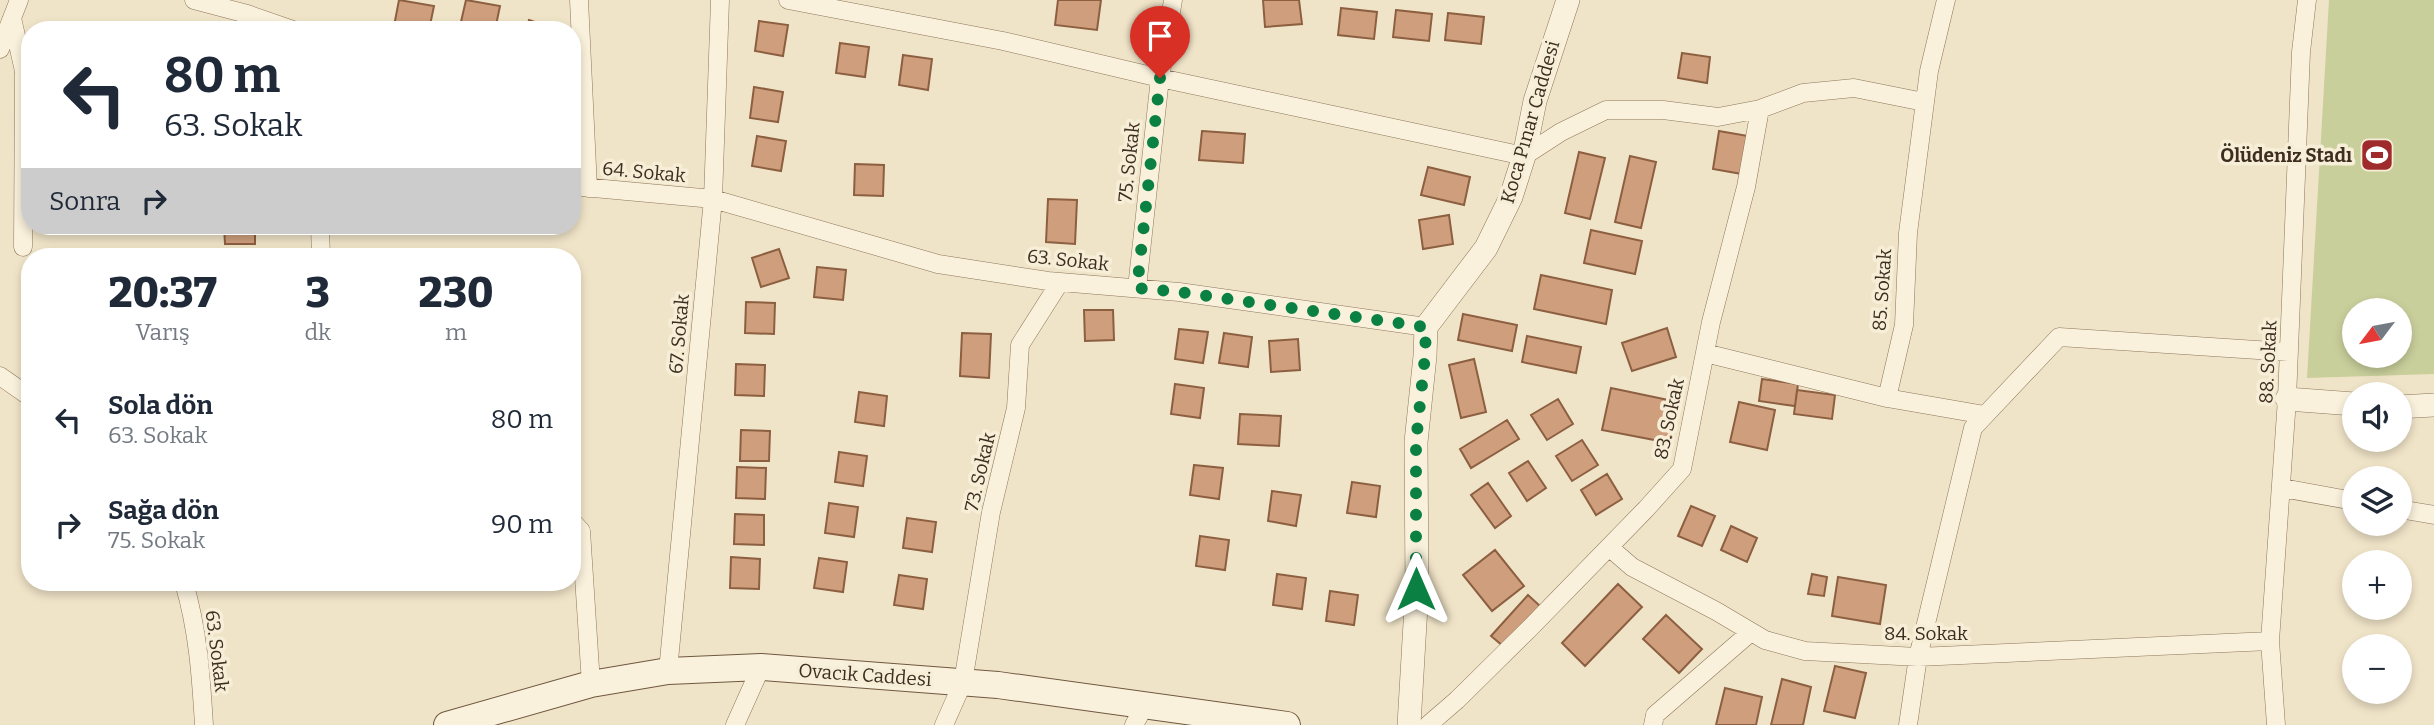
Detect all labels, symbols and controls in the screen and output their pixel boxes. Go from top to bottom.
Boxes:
pin [1130,6,1190,78]
icon: arrive [1141,17,1179,55]
street label: Koca Pınar Caddesi [1496,38,1564,206]
text: 80 m [164,46,280,105]
icon: left [49,49,140,140]
text: 63. Sokak [164,106,302,144]
street label: 75. Sokak [1113,121,1145,203]
sports icon: Ölüdeniz Stadı [2358,136,2396,174]
place label: Ölüdeniz Stadı [2220,143,2352,167]
street label: 64. Sokak [601,157,687,187]
icon: right [135,182,173,220]
text: Sonra [49,186,121,217]
street label: 63. Sokak [1026,244,1110,276]
street label: 85. Sokak [1868,248,1896,332]
text: 20:37 [109,268,217,318]
text: 3 [306,268,330,318]
text: 230 [419,268,493,318]
street label: 67. Sokak [664,293,694,375]
north arrow [2342,298,2412,368]
map controls [2342,298,2412,704]
text: Varış [135,318,190,346]
text: dk [304,318,331,346]
text: m [445,318,467,346]
street label: 88. Sokak [2254,320,2282,404]
street label: 83. Sokak [1649,376,1689,462]
button: sound [2342,382,2412,452]
text: Sola dön [108,390,213,421]
icon: left [49,401,87,439]
text: 80 m [491,404,553,435]
text: 63. Sokak [108,421,208,449]
street label: 73. Sokak [960,430,1000,514]
button: layers [2342,466,2412,536]
text: Sağa dön [108,495,219,526]
icon: right [49,506,87,544]
text: 90 m [491,509,553,540]
text: 75. Sokak [108,526,205,554]
button: + [2342,550,2412,620]
position arrow [1379,552,1453,626]
street label: 63. Sokak [201,609,233,693]
street label: 84. Sokak [1884,622,1968,645]
button: − [2342,634,2412,704]
street label: Ovacık Caddesi [798,659,933,691]

